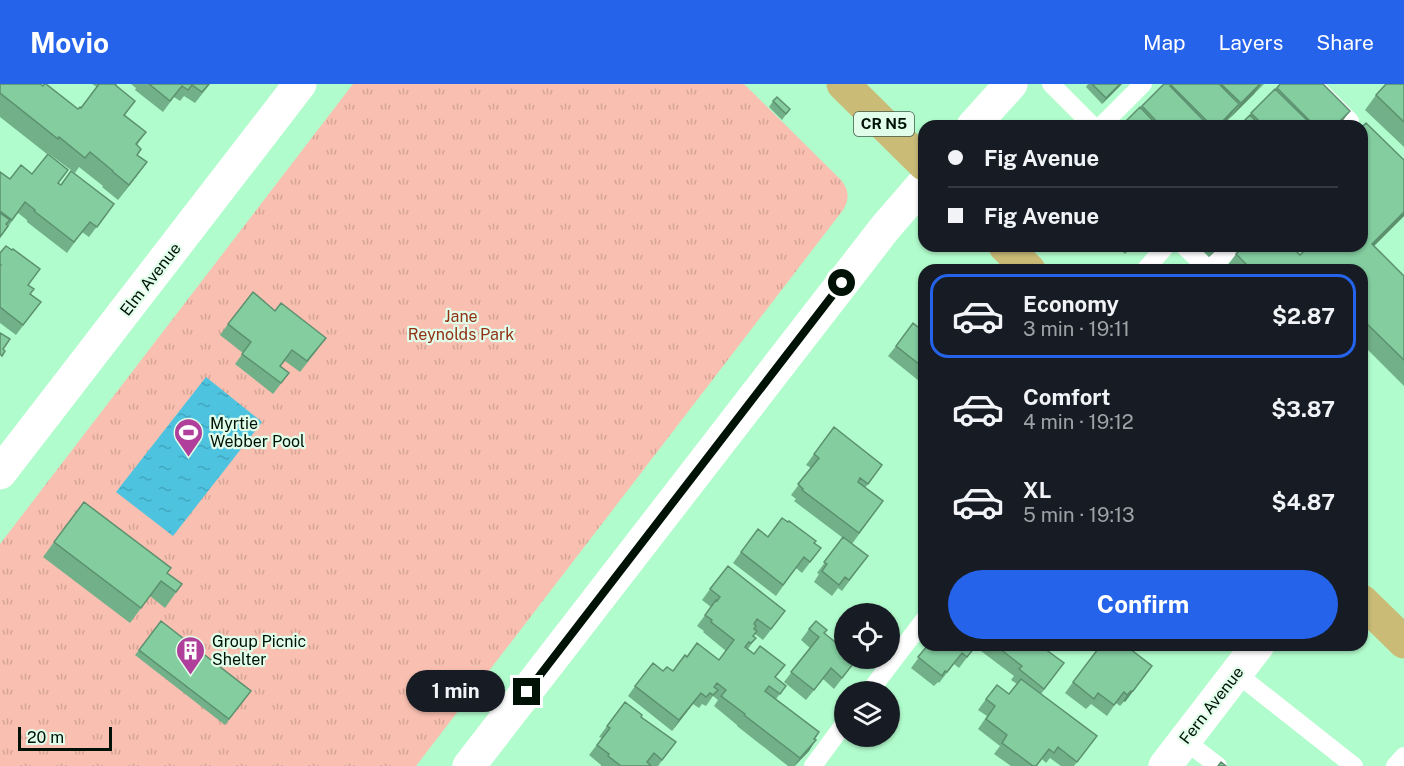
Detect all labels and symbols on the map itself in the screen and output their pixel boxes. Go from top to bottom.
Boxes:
road number: CR N5 [854,112,914,136]
street label: Elm Avenue [116,239,185,320]
route start [828,269,855,296]
park label: Jane Reynolds Park [408,307,514,344]
place label: Myrtie Webber Pool [210,414,305,451]
sports icon: Myrtie Webber Pool [173,416,205,458]
place label: Group Picnic Shelter [212,632,306,669]
building icon: Group Picnic Shelter [175,634,207,676]
street label: Fern Avenue [1175,663,1247,748]
callout: 1 min [407,671,506,713]
route end [513,678,540,705]
scale bar [18,724,112,752]

